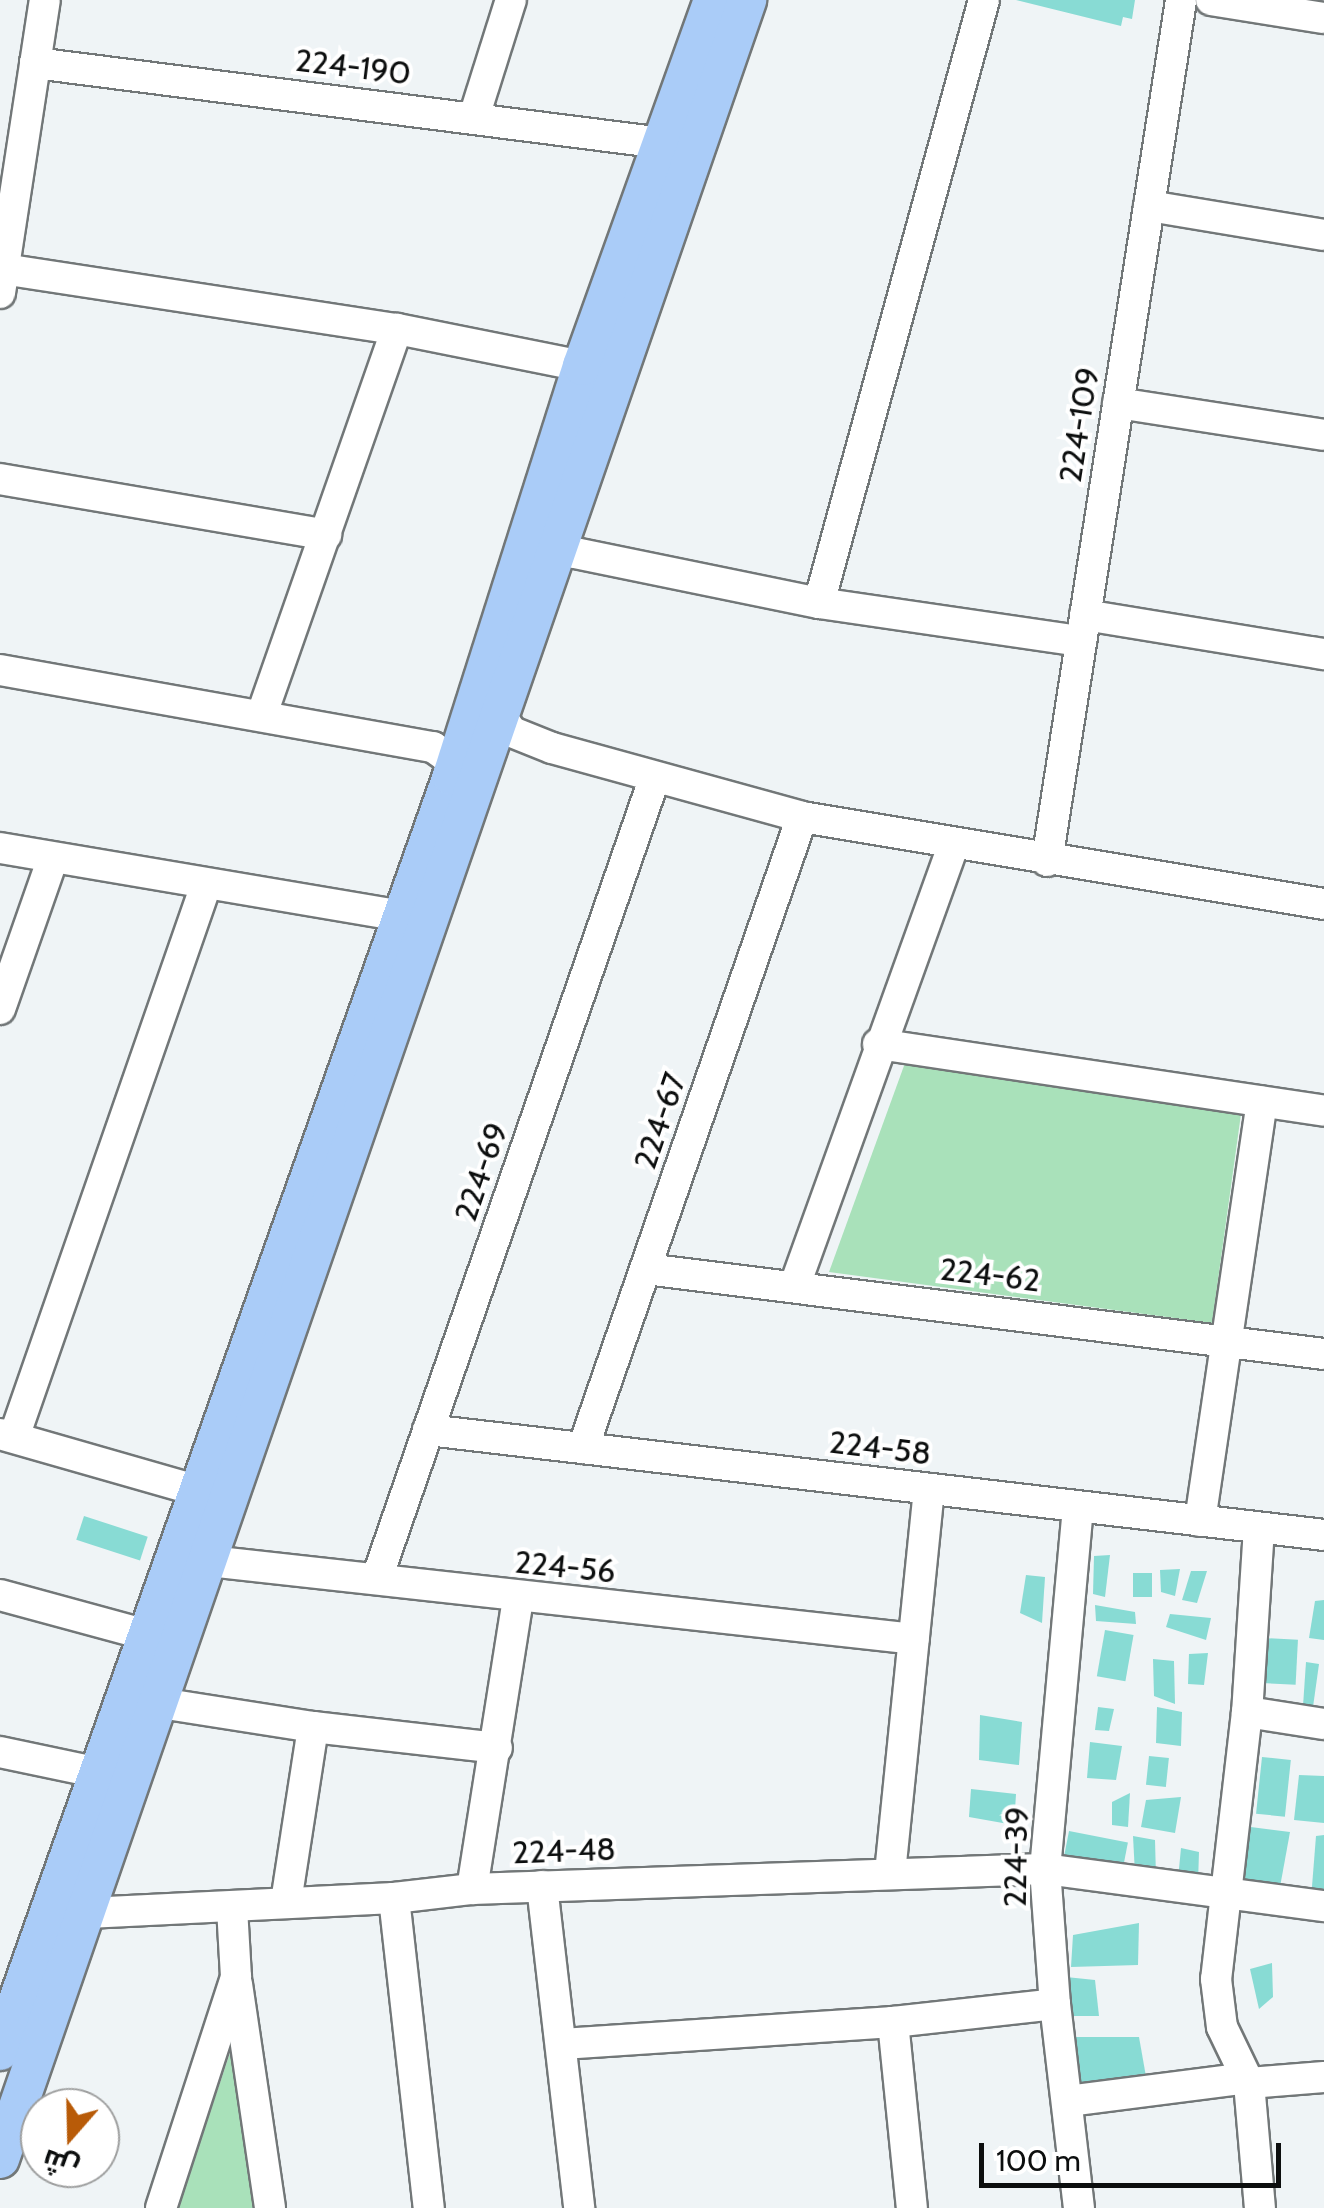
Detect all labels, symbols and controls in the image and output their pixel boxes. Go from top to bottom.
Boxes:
street label: 224-190 [293,41,413,93]
street label: 224-109 [1051,365,1107,485]
street label: 224-67 [626,1068,694,1174]
street label: 224-69 [446,1118,516,1226]
street label: 224-62 [938,1250,1042,1300]
street label: 224-58 [827,1423,933,1473]
street label: 224-56 [513,1543,617,1591]
street label: 224-39 [996,1806,1036,1908]
street label: 224-48 [512,1830,616,1872]
north arrow [20,2088,120,2188]
scale bar [984,2123,1286,2185]
text: ش [38,2142,83,2186]
text: 100 m [996,2142,1081,2179]

